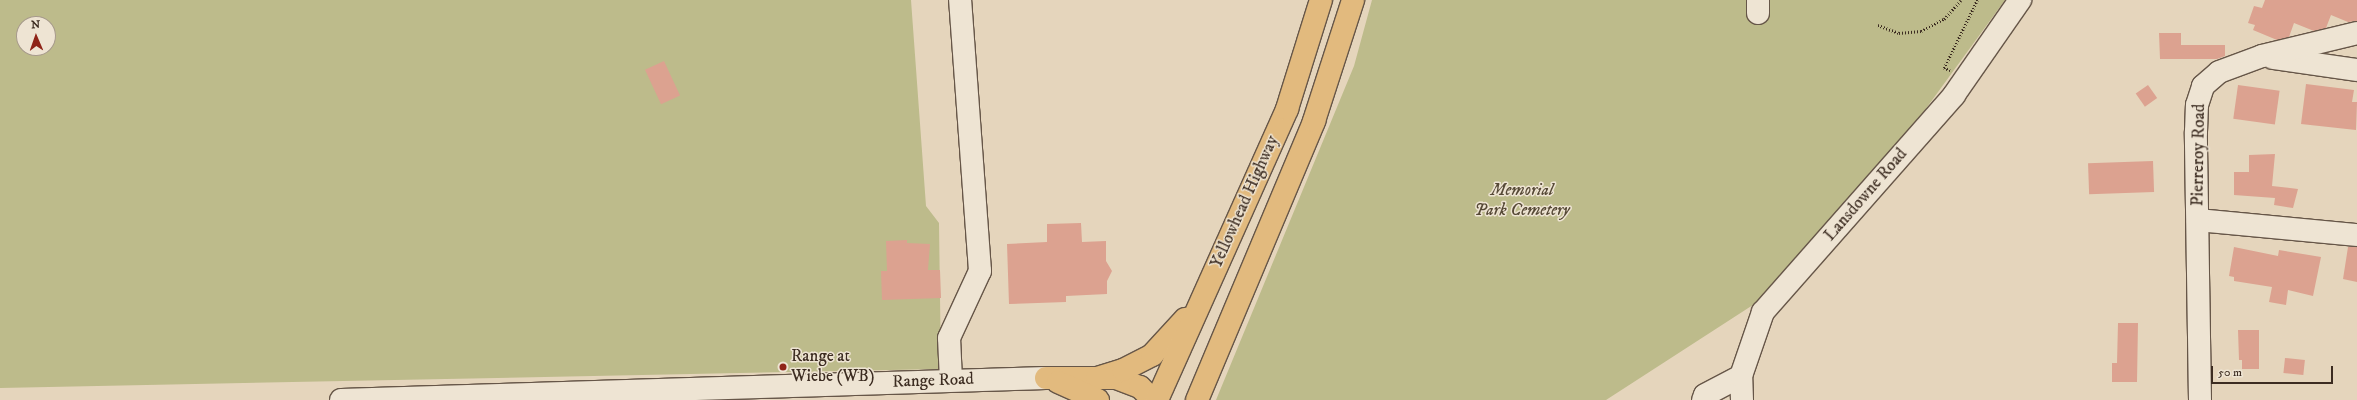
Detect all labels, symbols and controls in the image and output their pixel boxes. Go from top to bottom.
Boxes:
north arrow [16,16,56,56]
text: N [31,18,40,32]
street label: Pierreroy Road [2188,104,2210,206]
street label: Yellowhead Highway [1207,133,1283,271]
street label: Lansdowne Road [1820,144,1912,246]
park label: Memorial Park Cemetery [1474,181,1570,221]
place label: Range at Wiebe (WB) [791,347,875,387]
scale bar [2213,358,2335,384]
marker: Range at Wiebe (WB) [778,362,788,372]
text: 50 m [2218,365,2242,380]
street label: Range Road [892,369,974,393]

